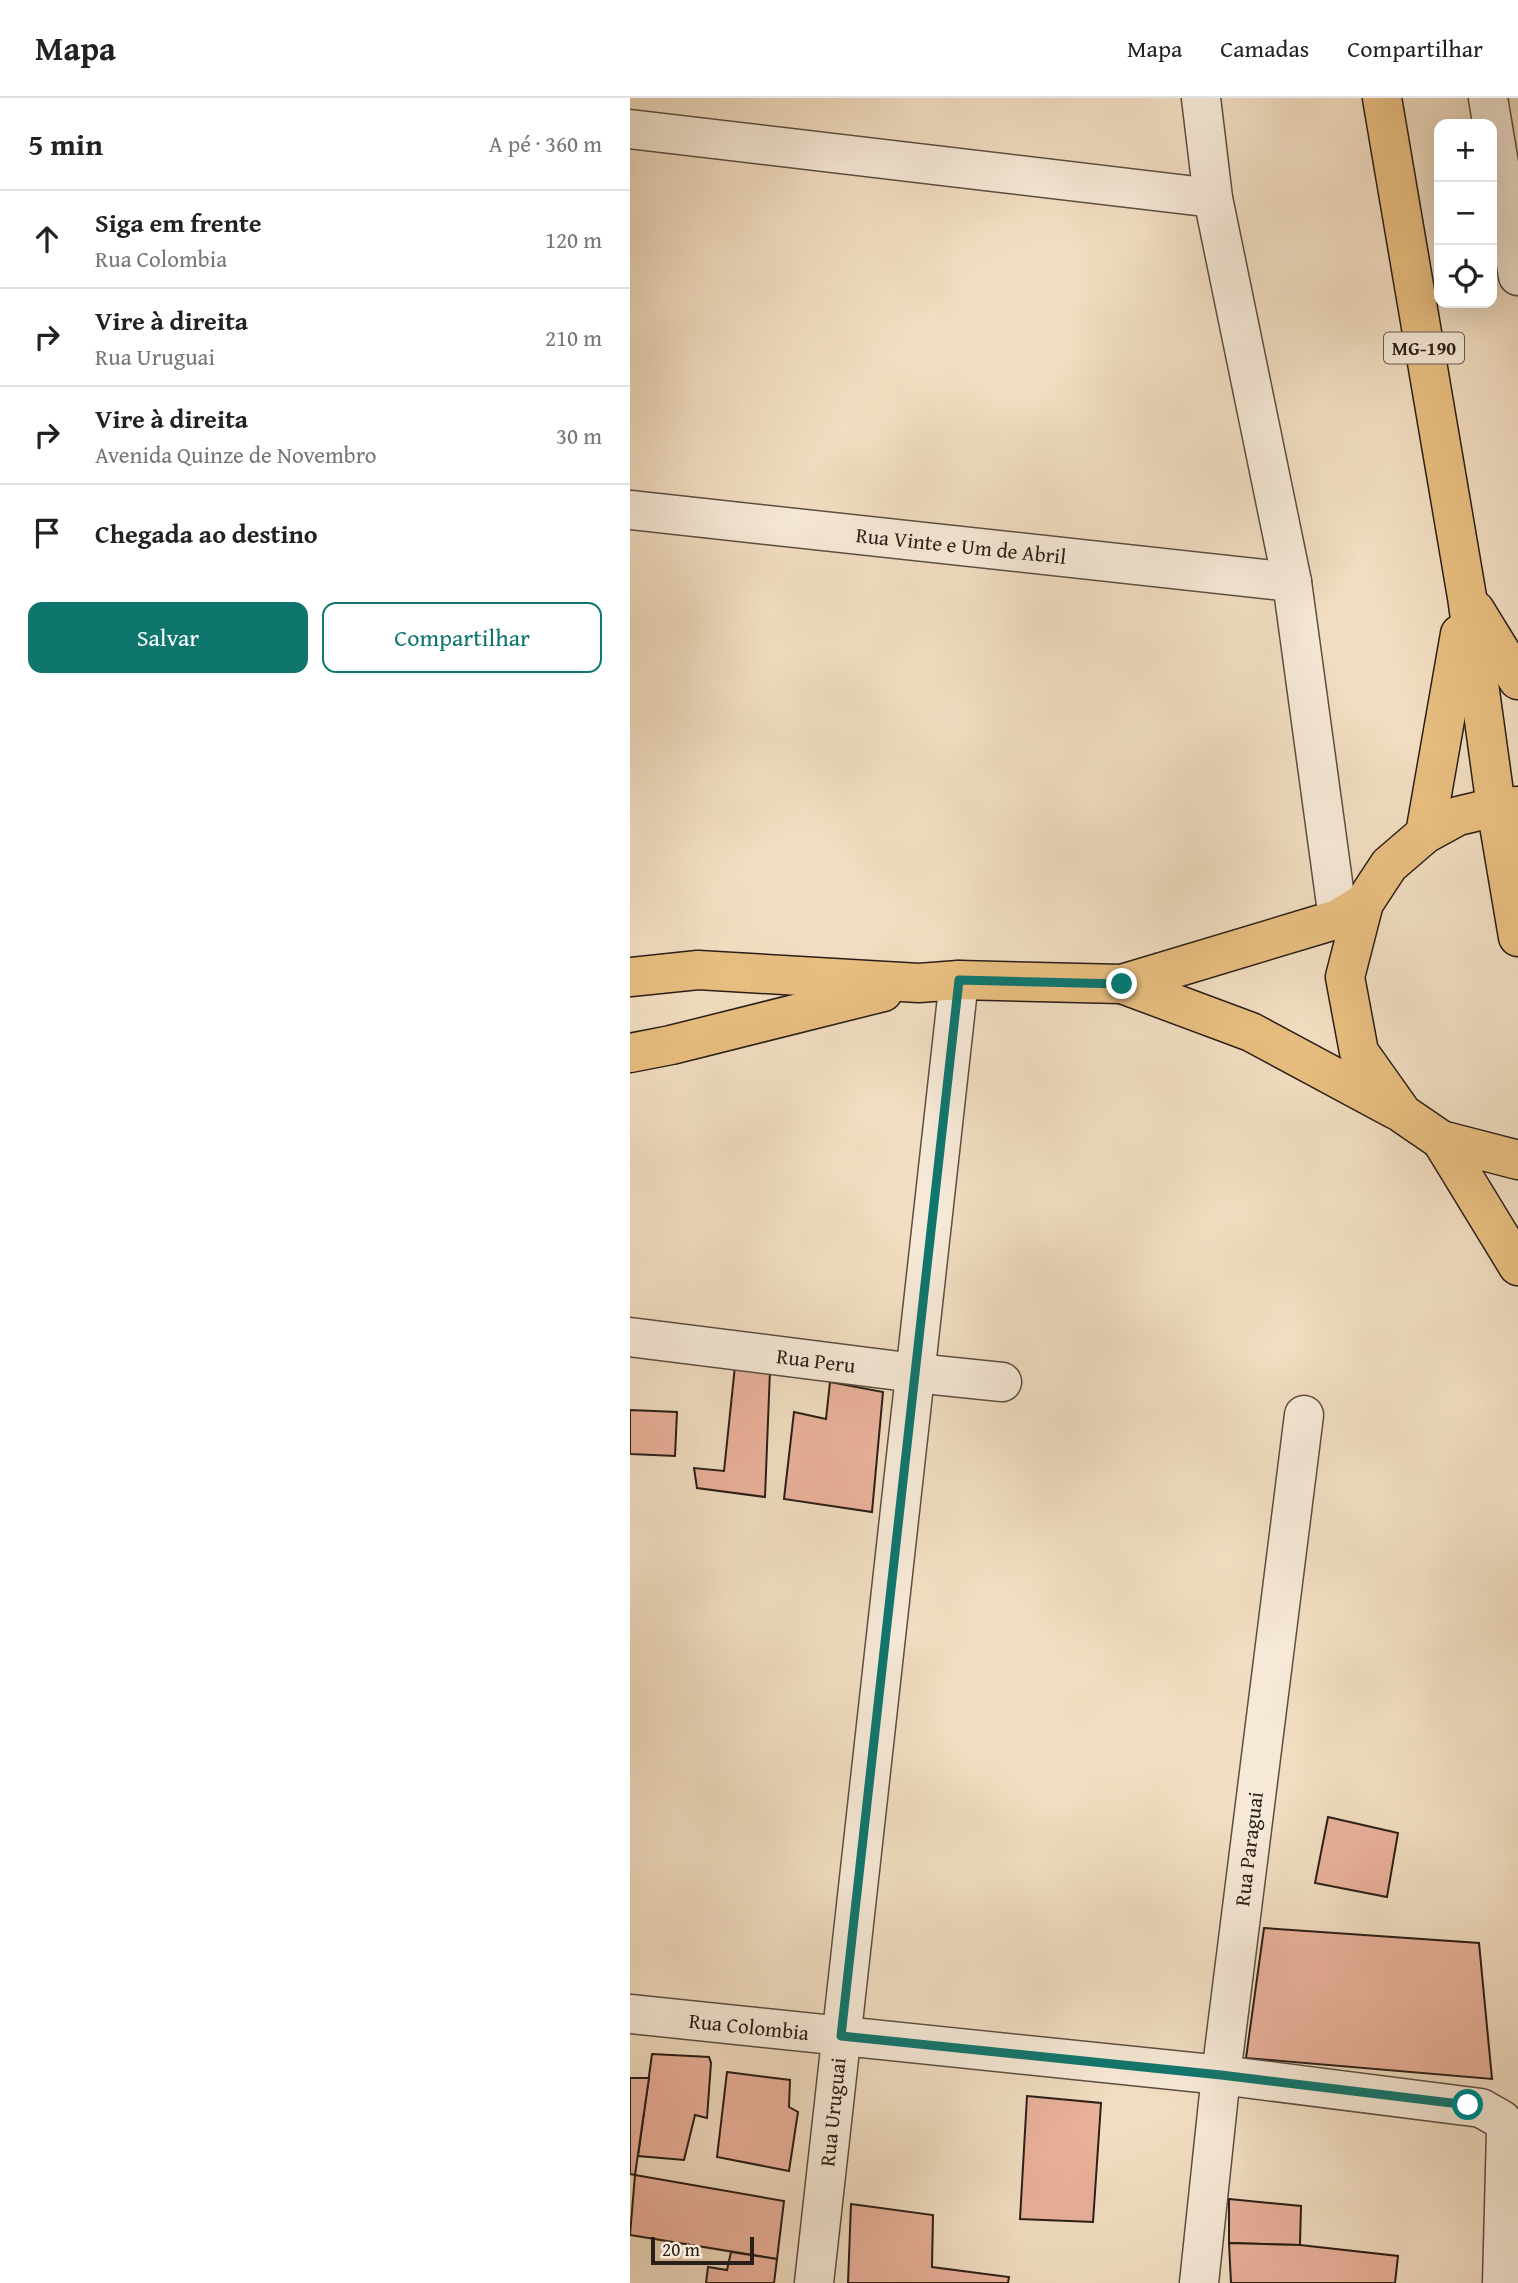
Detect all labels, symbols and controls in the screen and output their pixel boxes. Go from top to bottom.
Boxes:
text: Mapa [35,24,116,72]
text: Mapa [1127,31,1182,66]
text: Camadas [1220,31,1309,66]
text: Compartilhar [1347,31,1483,66]
map controls [1434,119,1497,308]
button: + [1434,119,1497,182]
text: 5 min [28,122,103,166]
text: A pé · 360 m [489,127,602,160]
button: − [1434,182,1497,245]
text: Siga em frente [95,203,262,242]
icon: ahead [28,220,66,258]
text: 120 m [545,223,602,256]
text: Rua Colombia [95,242,227,275]
button: locate [1434,245,1497,308]
text: Vire à direita [95,301,248,340]
icon: right [28,318,66,356]
text: 210 m [545,321,602,354]
road number: MG-190 [1384,332,1464,364]
text: Rua Uruguai [95,340,215,373]
text: Vire à direita [95,399,248,438]
icon: right [28,416,66,454]
text: 30 m [556,419,602,452]
text: Avenida Quinze de Novembro [95,438,377,471]
icon: arrive [28,514,66,552]
text: Chegada ao destino [95,514,318,553]
street label: Rua Vinte e Um de Abril [854,519,1068,572]
button: Salvar [28,602,308,673]
button: Compartilhar [322,602,602,673]
route end [1106,968,1137,999]
street label: Rua Peru [775,1340,858,1381]
street label: Rua Paraguai [1226,1790,1271,1908]
street label: Rua Colombia [687,2005,811,2048]
street label: Rua Uruguai [811,2056,854,2168]
route start [1452,2089,1483,2120]
scale bar [651,2234,754,2266]
text: 20 m [662,2235,700,2263]

